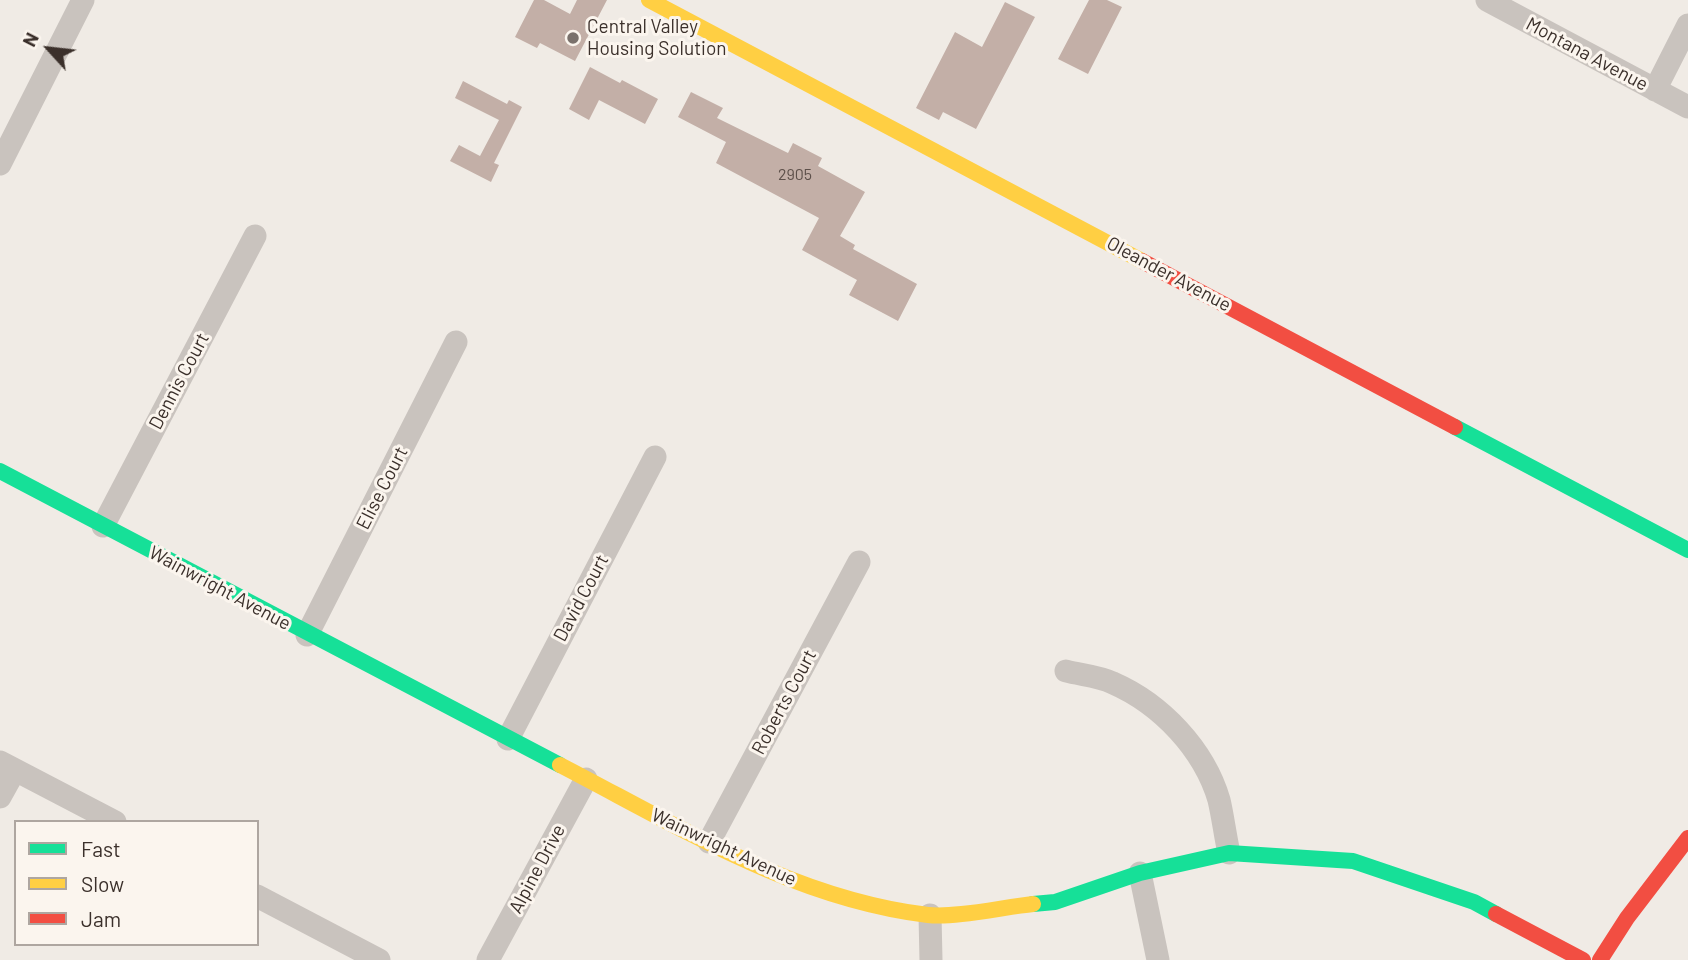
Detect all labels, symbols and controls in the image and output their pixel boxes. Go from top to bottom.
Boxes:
street label: Montana Avenue [1522,12,1652,96]
north arrow [14,14,84,84]
place label: Central Valley Housing Solution [587,16,727,60]
text: N [17,28,43,50]
marker: Central Valley Housing Solution [565,30,581,46]
house number: 2905 [778,165,812,185]
street label: Oleander Avenue [1103,232,1235,316]
street label: Dennis Court [144,329,214,433]
street label: Elise Court [351,443,413,533]
street label: Wainwright Avenue [145,541,295,635]
street label: David Court [549,551,613,645]
street label: Roberts Court [747,646,821,758]
street label: Wainwright Avenue [648,803,800,891]
legend [14,820,259,946]
street label: Alpine Drive [504,821,570,917]
text: Fast [81,836,121,861]
text: Slow [81,871,124,896]
text: Jam [81,906,121,931]

